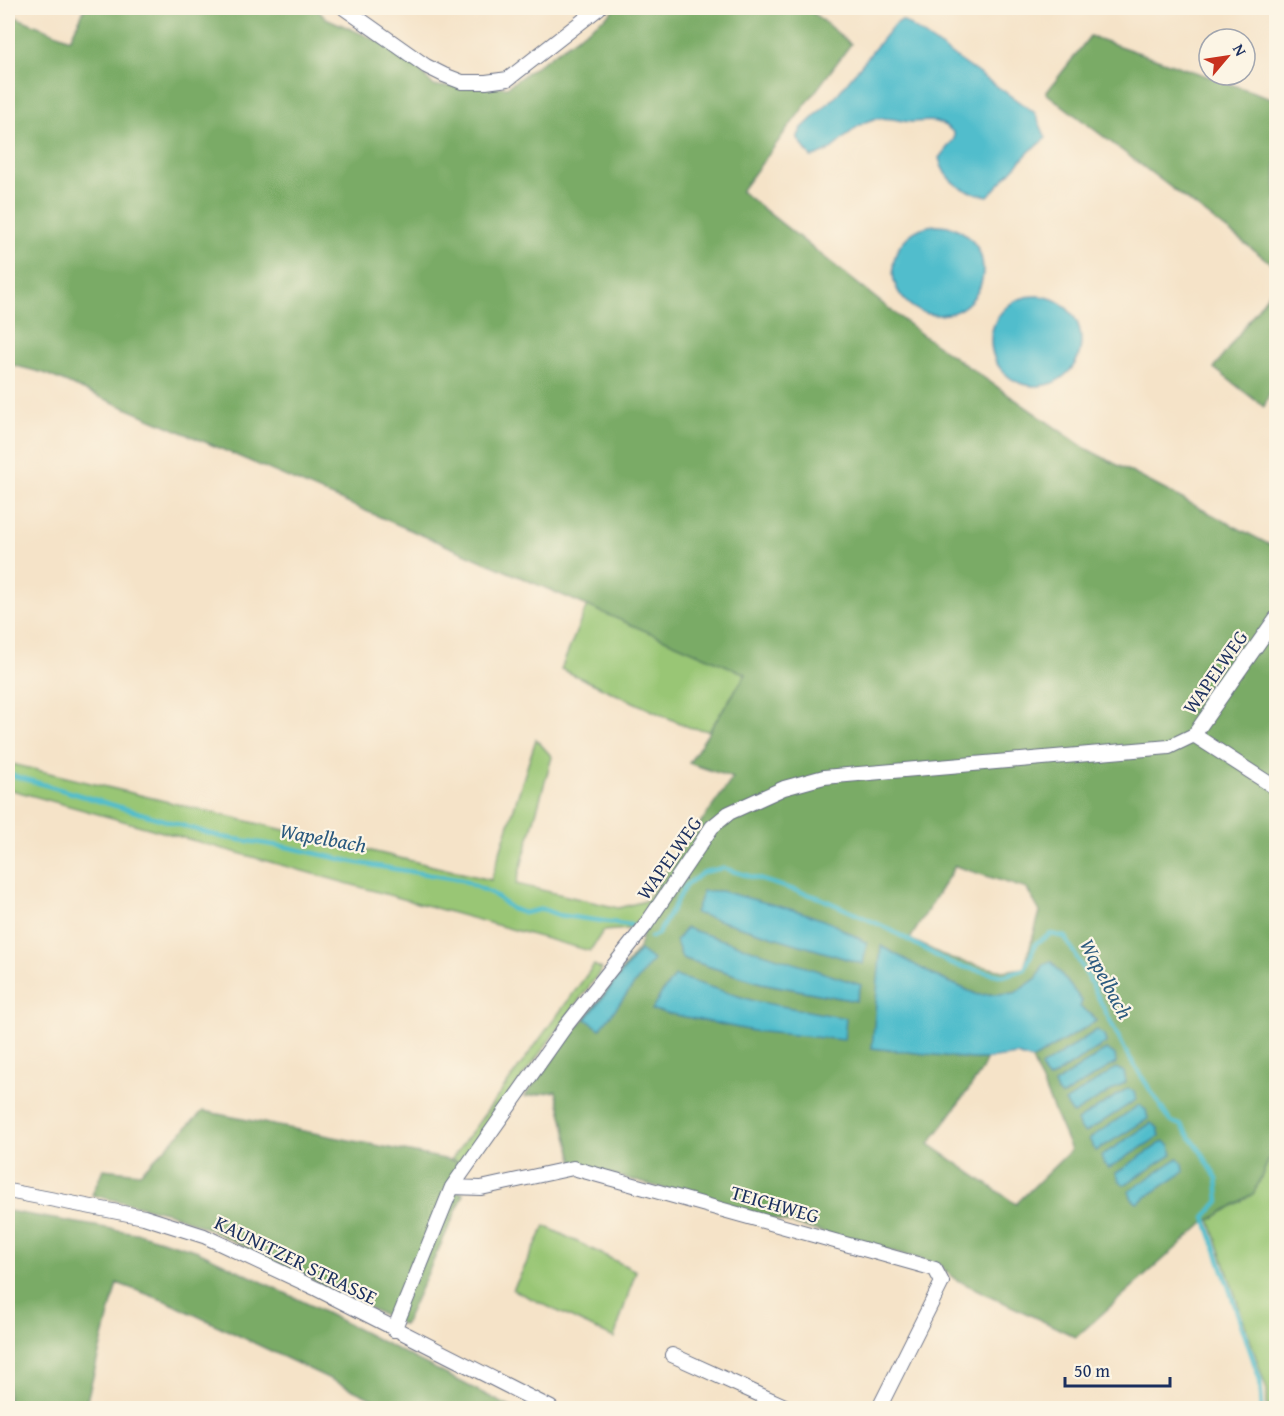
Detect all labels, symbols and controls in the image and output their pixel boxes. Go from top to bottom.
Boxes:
north arrow [1197,27,1257,87]
text: N [1227,39,1253,60]
street label: WAPELWEG [1175,624,1254,720]
street label: WAPELWEG [629,810,708,906]
water label: Wapelbach [277,815,369,860]
water label: Wapelbach [1072,933,1141,1025]
street label: TEICHWEG [728,1177,823,1230]
street label: KAUNITZER STRASSE [210,1208,382,1312]
scale bar [1065,1350,1170,1388]
text: 50 m [1074,1357,1110,1384]

